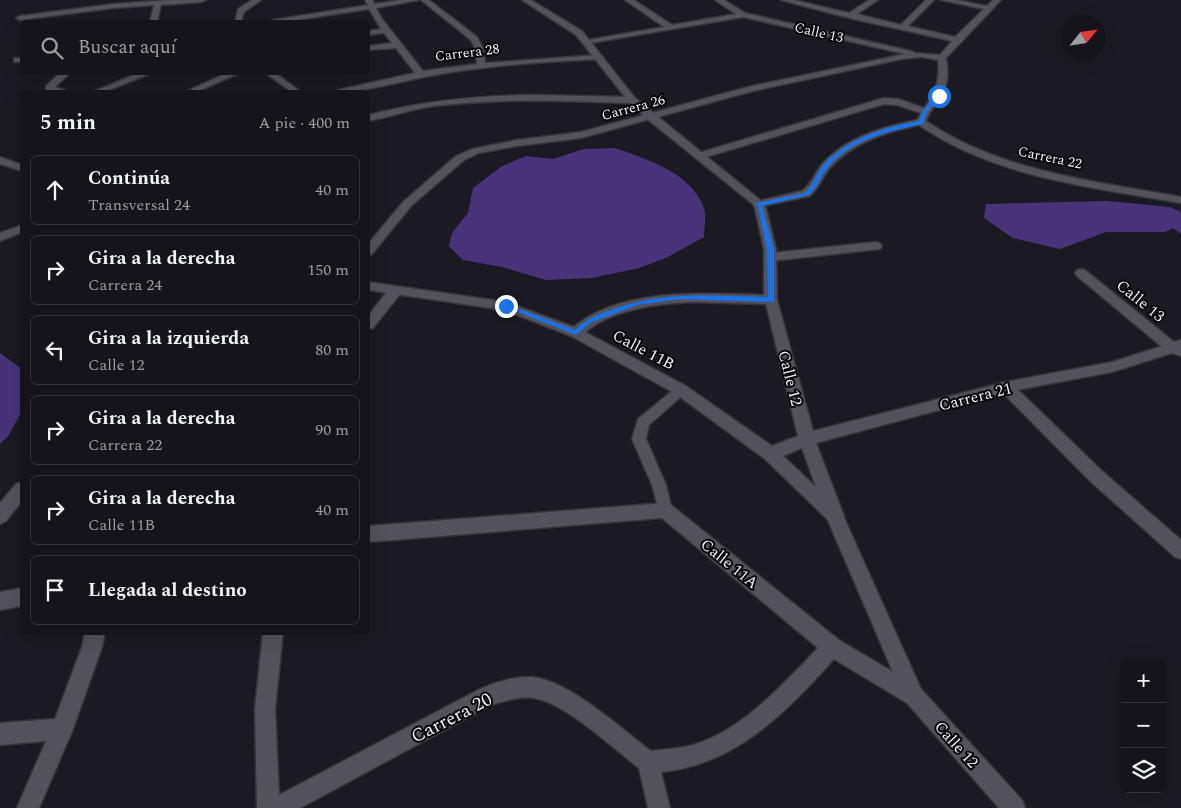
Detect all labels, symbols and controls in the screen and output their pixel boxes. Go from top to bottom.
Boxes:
north arrow [1061,15,1106,60]
street label: Calle 13 [792,17,845,48]
search box [20,20,370,75]
text: Buscar aquí [78,33,177,62]
icon: search [38,34,66,62]
street label: Carrera 28 [434,38,501,67]
route start [928,85,951,108]
street label: Carrera 26 [599,89,667,126]
text: 5 min [40,107,96,139]
text: A pie · 400 m [258,111,350,135]
street label: Carrera 22 [1016,140,1084,175]
text: Continúa [88,164,170,193]
icon: ahead [41,176,69,204]
text: 40 m [315,178,349,202]
text: Transversal 24 [88,193,190,217]
text: Gira a la derecha [88,244,235,273]
icon: right [41,256,69,284]
text: 150 m [307,258,349,282]
text: Carrera 24 [88,273,162,297]
street label: Calle 13 [1111,274,1170,328]
route end [495,295,518,318]
text: Gira a la izquierda [88,324,249,353]
street label: Calle 11B [608,324,679,376]
icon: left [41,336,69,364]
text: 80 m [315,338,349,362]
street label: Calle 12 [772,348,809,409]
text: Calle 12 [88,353,145,377]
street label: Carrera 21 [936,376,1014,418]
text: Gira a la derecha [88,404,235,433]
icon: right [41,416,69,444]
text: 90 m [315,418,349,442]
text: Carrera 22 [88,433,162,457]
text: Gira a la derecha [88,484,235,513]
icon: right [41,496,69,524]
text: 40 m [315,498,349,522]
text: Calle 11B [88,513,155,537]
street label: Calle 11A [695,533,764,595]
icon: arrive [41,576,69,604]
text: Llegada al destino [88,576,247,605]
map controls [1121,658,1166,793]
button: + [1121,658,1166,703]
street label: Carrera 20 [406,685,498,751]
button: − [1121,703,1166,748]
street label: Calle 12 [928,716,984,774]
button: layers [1121,748,1166,793]

